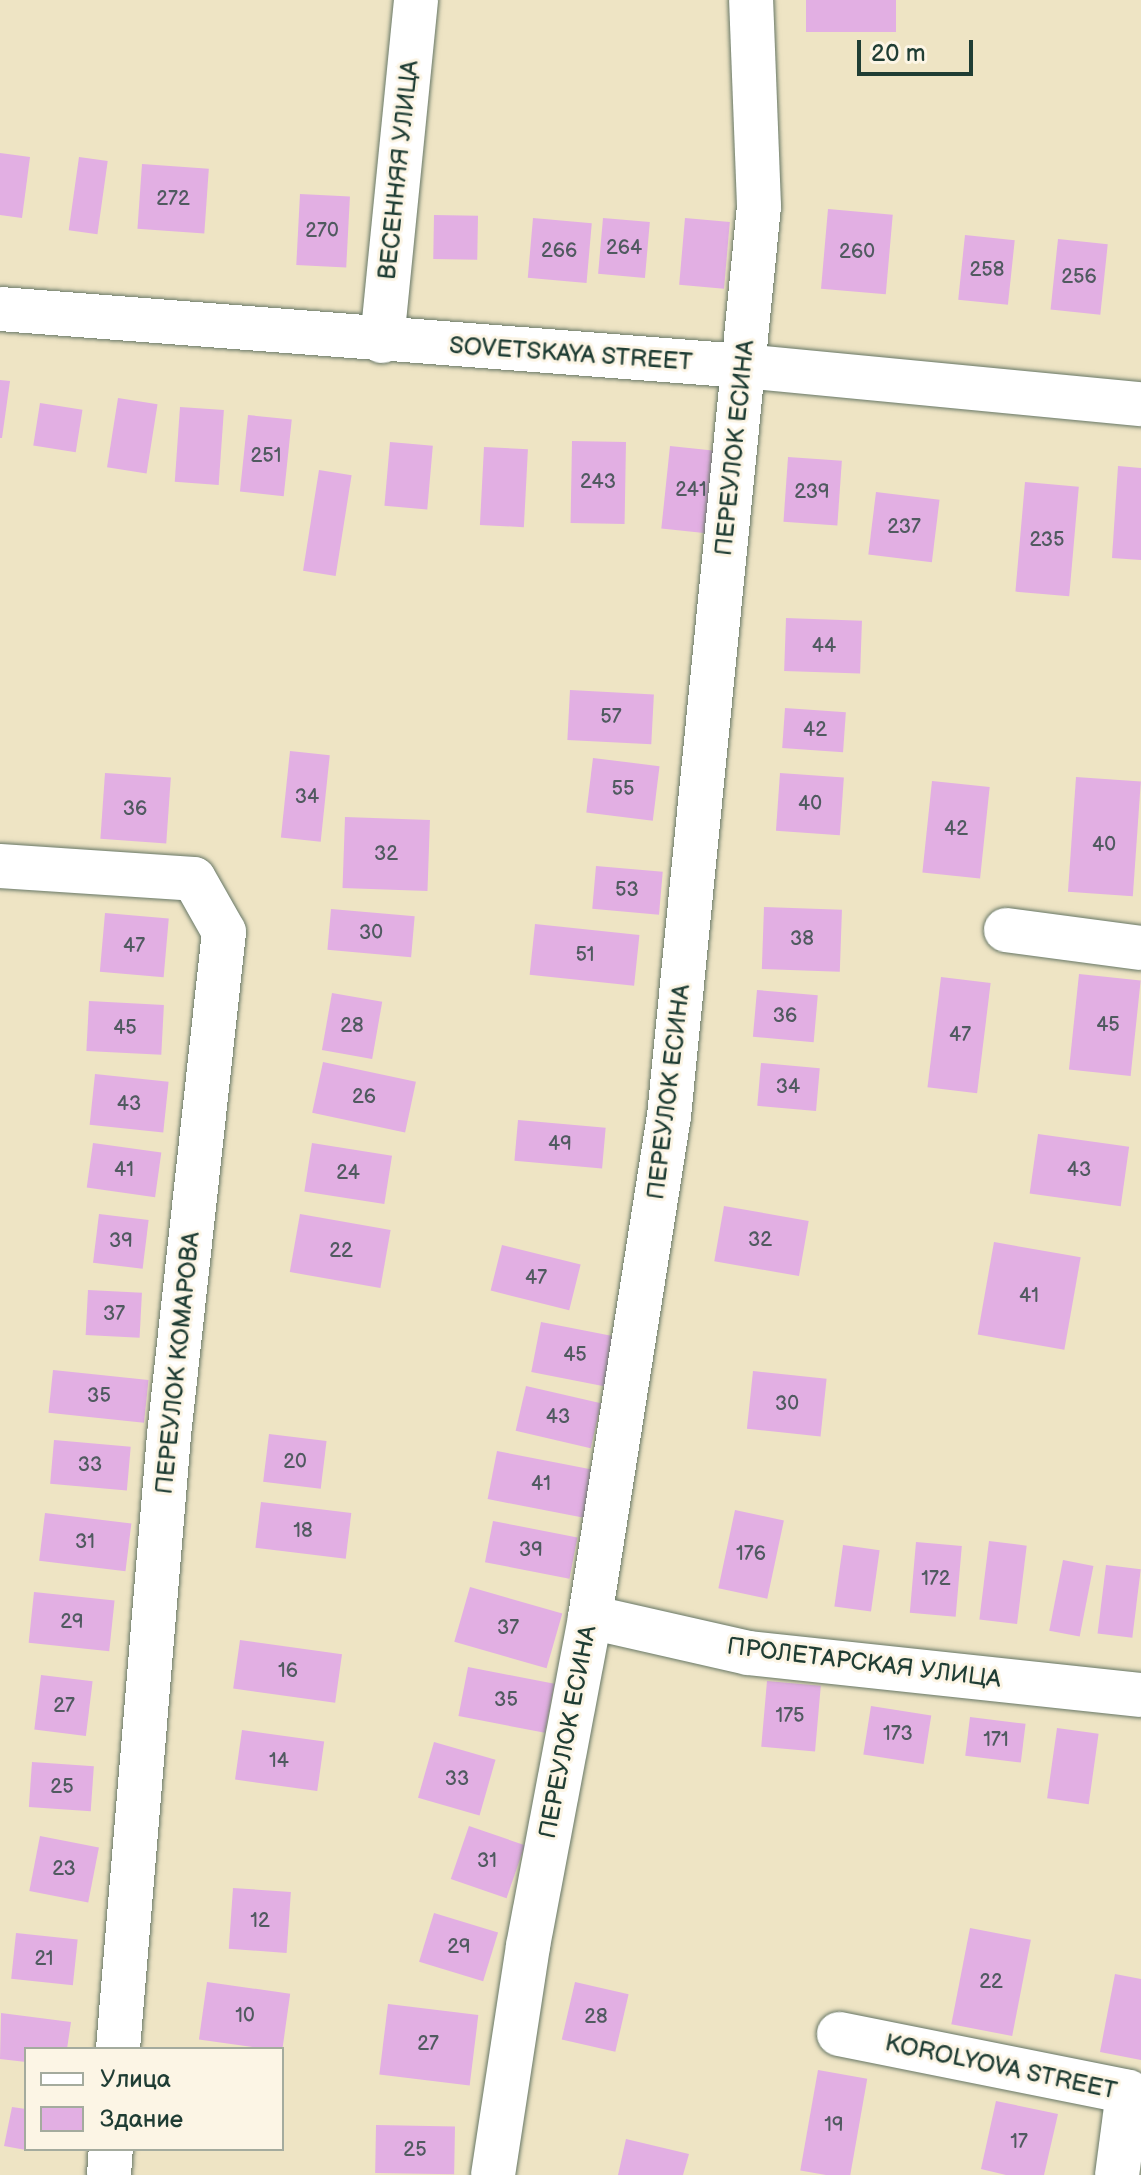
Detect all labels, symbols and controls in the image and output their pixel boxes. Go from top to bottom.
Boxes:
scale bar [861,24,977,74]
text: 20 m [871,39,926,68]
street label: ВЕСЕННЯЯ УЛИЦА [373,59,425,281]
house number: 272 [156,187,190,211]
house number: 270 [305,219,339,243]
house number: 264 [606,236,642,260]
house number: 266 [541,239,577,263]
house number: 260 [839,240,875,264]
house number: 258 [970,258,1004,282]
house number: 256 [1061,265,1097,289]
street label: SOVETSKAYA STREET [448,331,694,377]
street label: ПЕРЕУЛОК ЕСИНА [709,339,761,557]
house number: 251 [251,444,281,468]
house number: 243 [580,470,616,494]
house number: 241 [675,478,707,502]
house number: 239 [794,480,830,504]
house number: 237 [887,515,921,539]
house number: 235 [1029,528,1065,552]
house number: 44 [812,634,836,658]
house number: 57 [600,705,622,729]
house number: 42 [803,718,827,742]
house number: 55 [612,777,634,801]
house number: 34 [295,785,319,809]
house number: 40 [798,792,822,816]
house number: 36 [123,797,147,821]
house number: 42 [944,817,968,841]
house number: 40 [1092,833,1116,857]
house number: 32 [374,842,398,866]
house number: 53 [615,878,639,902]
house number: 30 [359,921,383,945]
house number: 38 [790,927,814,951]
house number: 47 [123,934,145,958]
house number: 51 [575,943,595,967]
street label: ПЕРЕУЛОК ЕСИНА [642,983,696,1201]
house number: 36 [773,1004,797,1028]
house number: 45 [1096,1013,1120,1037]
house number: 28 [340,1014,364,1038]
house number: 45 [113,1016,137,1040]
house number: 47 [949,1023,971,1047]
house number: 34 [776,1075,800,1099]
house number: 26 [352,1085,376,1109]
house number: 43 [117,1092,141,1116]
house number: 49 [548,1132,572,1156]
house number: 41 [114,1158,134,1182]
house number: 43 [1067,1158,1091,1182]
house number: 24 [336,1161,360,1185]
house number: 32 [748,1228,772,1252]
house number: 39 [109,1229,133,1253]
street label: ПЕРЕУЛОК КОМАРОВА [150,1230,206,1496]
house number: 22 [329,1239,353,1263]
house number: 47 [525,1266,547,1290]
house number: 41 [1019,1284,1039,1308]
house number: 37 [103,1302,125,1326]
house number: 45 [563,1343,587,1367]
house number: 35 [87,1384,111,1408]
house number: 30 [775,1392,799,1416]
house number: 43 [546,1405,570,1429]
house number: 20 [283,1450,307,1474]
house number: 33 [78,1453,102,1477]
house number: 41 [531,1472,551,1496]
house number: 18 [293,1519,313,1543]
house number: 31 [75,1530,95,1554]
house number: 39 [519,1538,543,1562]
house number: 176 [736,1542,766,1566]
house number: 172 [921,1567,951,1591]
house number: 29 [60,1610,84,1634]
house number: 37 [497,1616,519,1640]
street label: ПЕРЕУЛОК ЕСИНА [533,1623,603,1841]
street label: ПРОЛЕТАРСКАЯ УЛИЦА [725,1632,1003,1694]
house number: 16 [278,1659,298,1683]
house number: 35 [494,1688,518,1712]
house number: 27 [53,1694,75,1718]
house number: 175 [775,1704,805,1728]
house number: 173 [883,1722,913,1746]
house number: 171 [983,1728,1009,1752]
house number: 14 [269,1749,289,1773]
house number: 33 [445,1767,469,1791]
house number: 25 [50,1775,74,1799]
house number: 31 [477,1849,497,1873]
house number: 23 [52,1857,76,1881]
house number: 12 [250,1909,270,1933]
house number: 29 [447,1935,471,1959]
house number: 21 [34,1947,54,1971]
house number: 22 [979,1970,1003,1994]
house number: 10 [235,2004,255,2028]
house number: 28 [584,2005,608,2029]
street label: KOROLYOVA STREET [882,2028,1120,2106]
house number: 27 [417,2032,439,2056]
legend [24,2047,284,2151]
text: Улица [100,2065,171,2094]
text: Здание [100,2105,183,2134]
house number: 19 [824,2113,844,2137]
house number: 17 [1010,2130,1028,2154]
house number: 25 [403,2138,427,2162]

